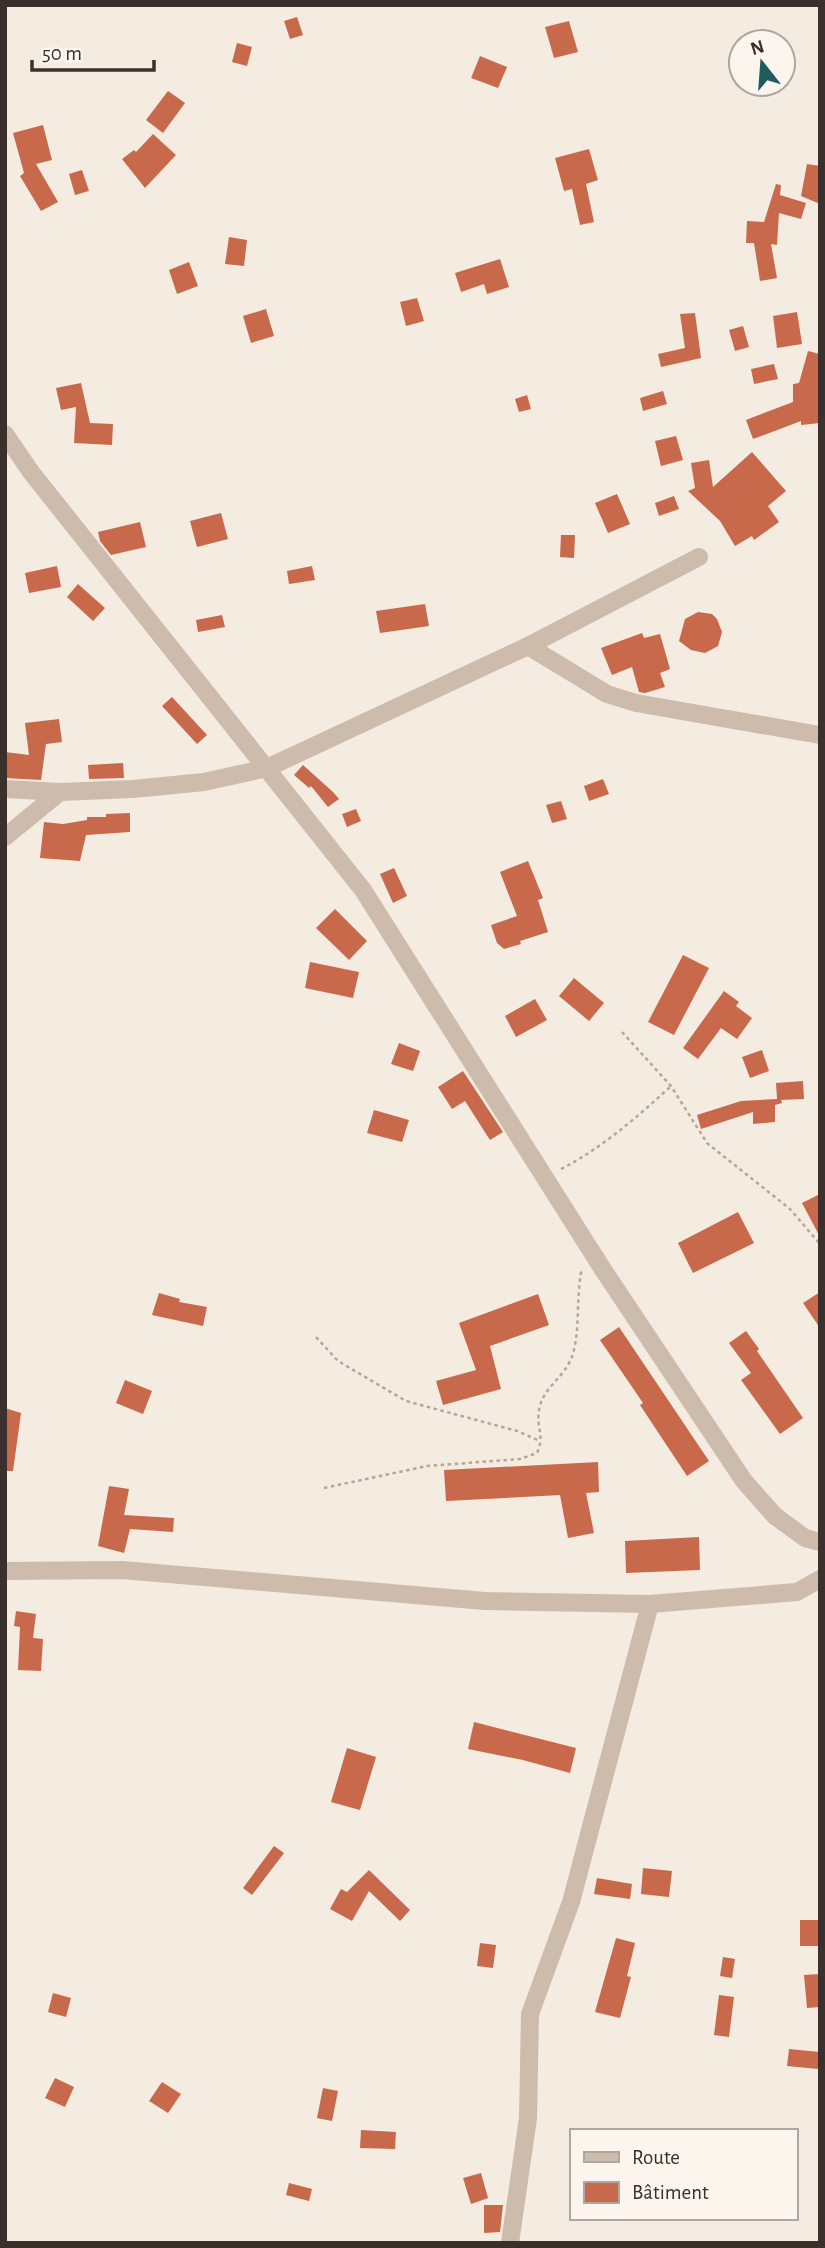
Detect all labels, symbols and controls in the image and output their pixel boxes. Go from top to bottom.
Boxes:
scale bar [32,28,154,72]
north arrow [727,28,797,98]
text: N [748,37,767,59]
text: 50 m [42,43,82,64]
legend [570,2129,797,2220]
text: Route [632,2147,680,2168]
text: Bâtiment [632,2182,709,2203]

